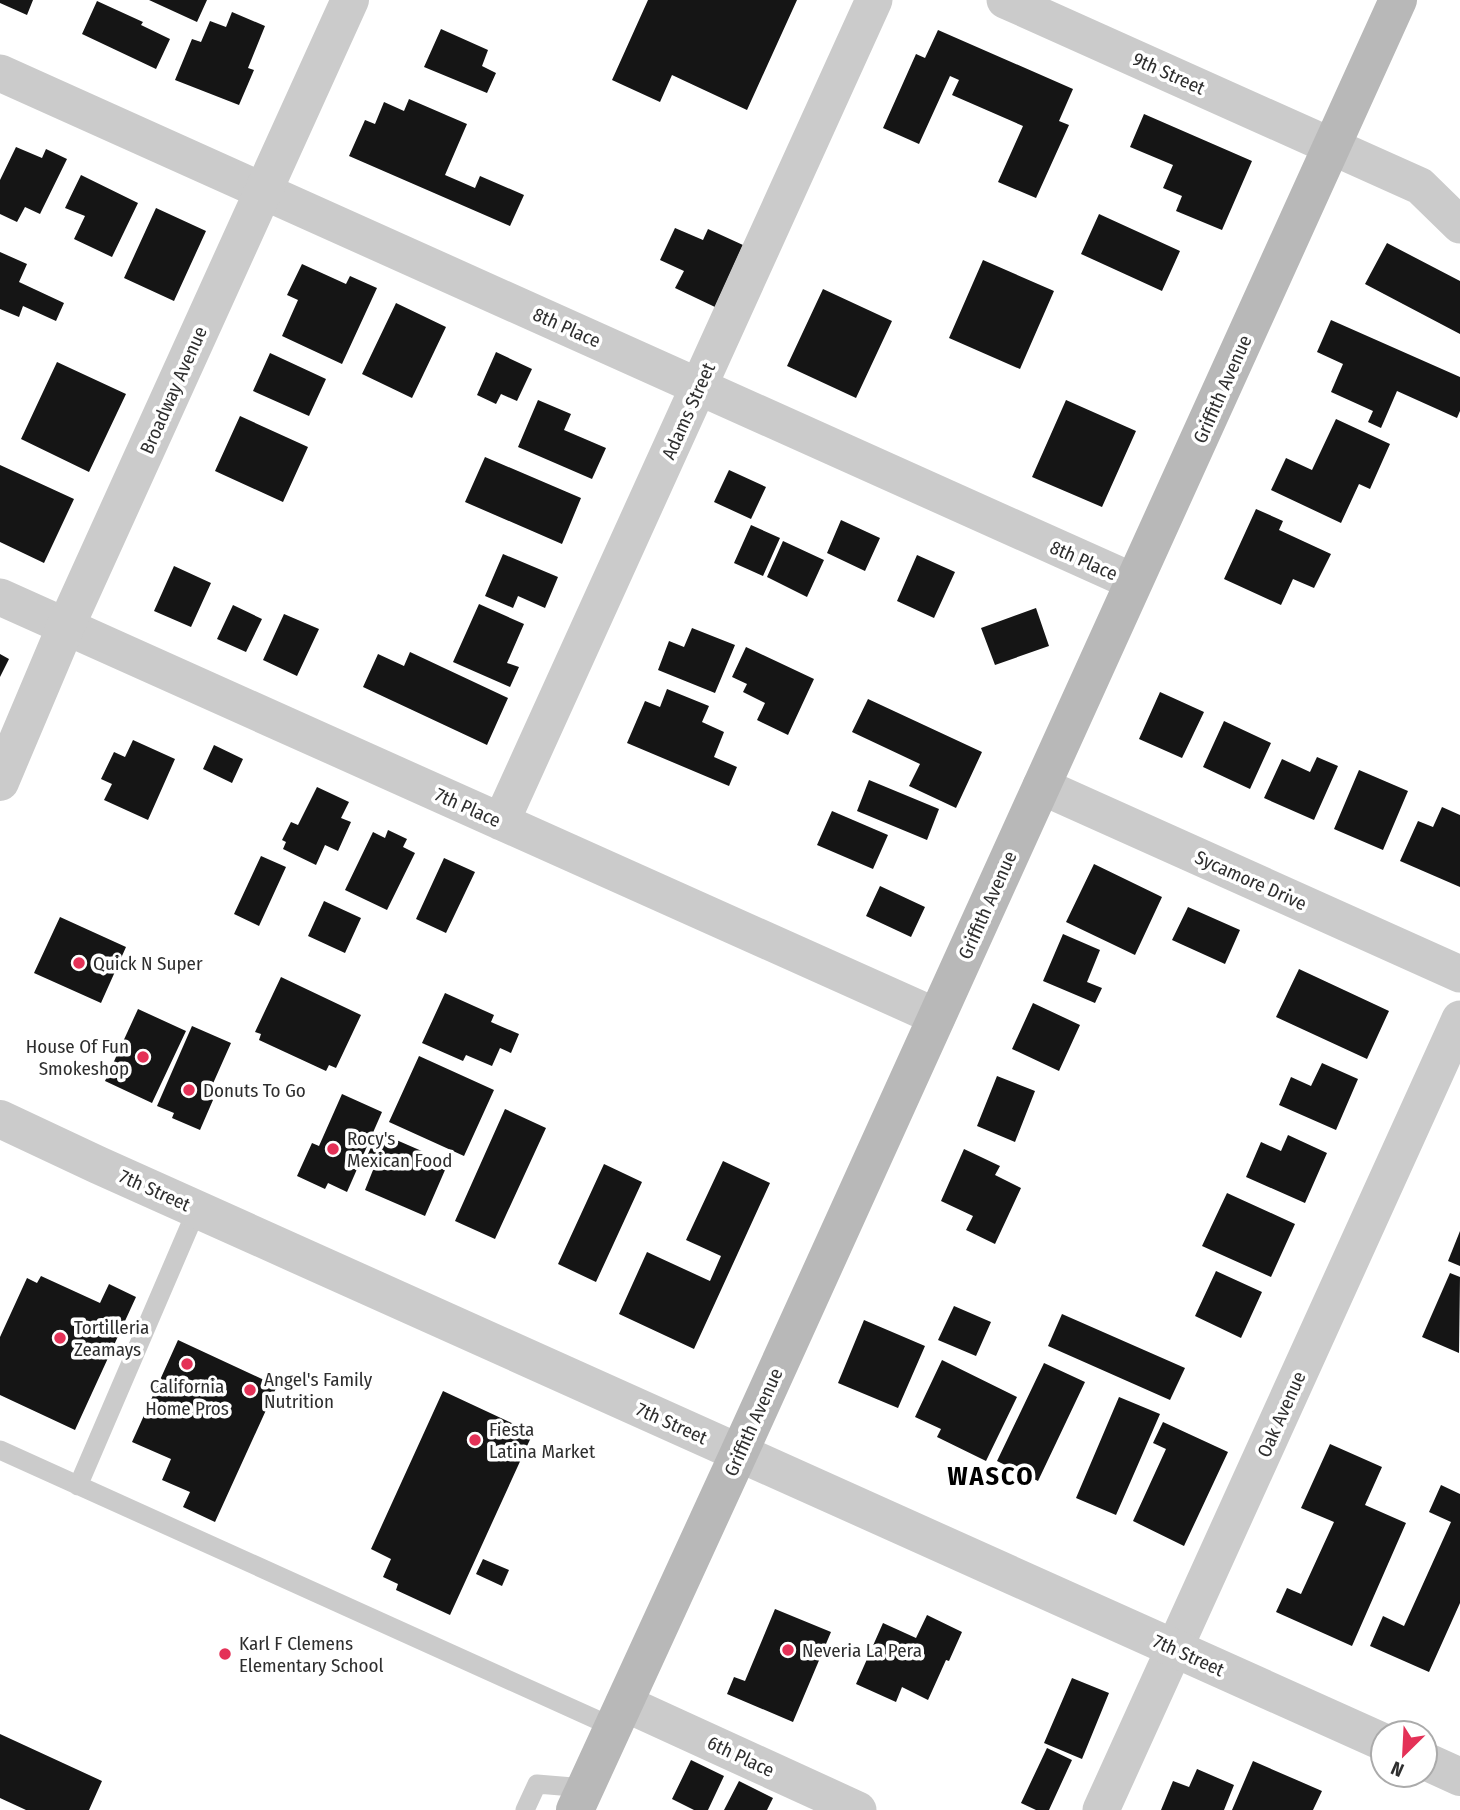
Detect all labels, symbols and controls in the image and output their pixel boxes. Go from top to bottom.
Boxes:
street label: 9th Street [1129,47,1209,100]
street label: 8th Place [530,302,604,352]
street label: Broadway Avenue [135,323,212,457]
street label: Griffith Avenue [1188,332,1257,447]
street label: Adams Street [657,359,720,463]
street label: 8th Place [1047,535,1121,585]
street label: 7th Place [431,783,504,832]
street label: Sycamore Drive [1191,846,1310,915]
street label: Griffith Avenue [953,848,1022,963]
place label: Quick N Super [93,952,203,975]
marker: Quick N Super [71,955,87,971]
place label: House Of Fun Smokeshop [26,1035,129,1080]
marker: House Of Fun Smokeshop [135,1049,151,1065]
place label: Donuts To Go [203,1079,306,1102]
marker: Donuts To Go [181,1082,197,1098]
place label: Rocy's Mexican Food [347,1127,452,1172]
marker: Rocy's Mexican Food [325,1141,341,1157]
street label: 7th Street [116,1165,194,1217]
place label: Tortilleria Zeamays [74,1316,149,1361]
marker: Tortilleria Zeamays [52,1330,68,1346]
marker: California Home Pros [179,1356,195,1372]
street label: Griffith Avenue [719,1365,788,1480]
place label: Angel's Family Nutrition [264,1368,373,1413]
street label: Oak Avenue [1252,1368,1311,1461]
place label: California Home Pros [145,1375,229,1420]
marker: Angel's Family Nutrition [242,1382,258,1398]
street label: 7th Street [633,1398,711,1450]
place label: Fiesta Latina Market [489,1418,596,1463]
marker: Fiesta Latina Market [467,1432,483,1448]
district label: WASCO [947,1461,1035,1492]
street label: 7th Street [1150,1630,1228,1682]
place label: Karl F Clemens Elementary School [239,1632,384,1677]
place label: Neveria La Pera [802,1639,922,1662]
marker: Neveria La Pera [780,1642,796,1658]
marker: Karl F Clemens Elementary School [217,1646,233,1662]
north arrow [1369,1719,1439,1789]
street label: 6th Place [704,1731,778,1782]
text: N [1387,1756,1407,1782]

